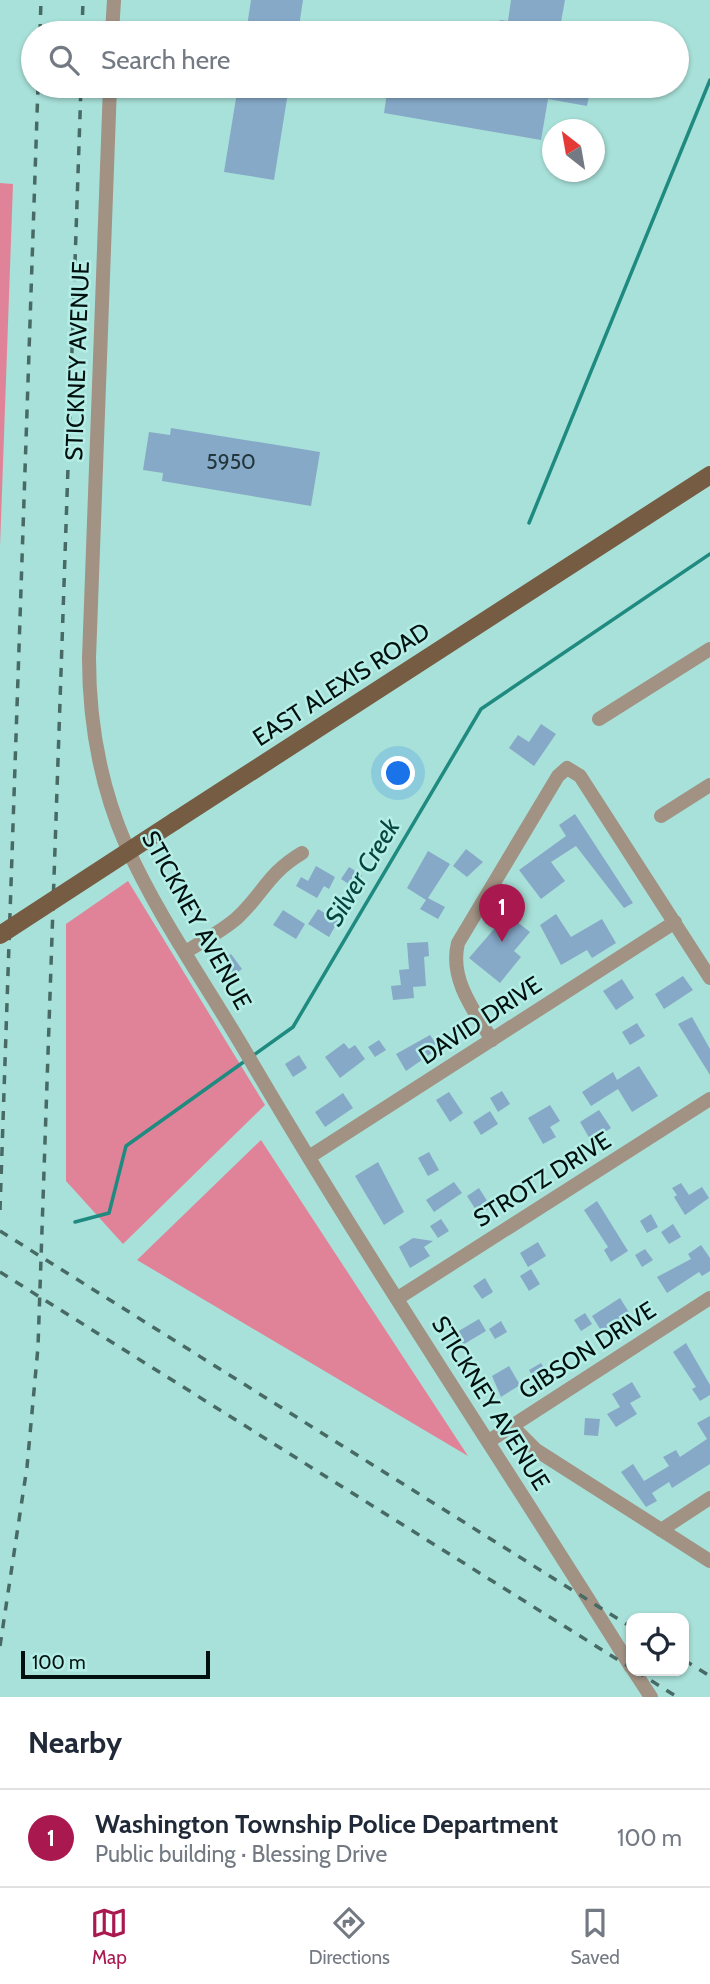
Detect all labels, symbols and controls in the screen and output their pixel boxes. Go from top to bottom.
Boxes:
search box [21,21,689,98]
icon: search [45,41,83,79]
text: Search here [101,44,230,76]
north arrow [542,119,605,182]
street label: STICKNEY AVENUE [59,261,95,461]
house number: 5950 [206,449,256,474]
street label: EAST ALEXIS ROAD [247,616,435,752]
your location [381,756,415,790]
water label: Silver Creek [318,812,407,931]
street label: STICKNEY AVENUE [136,826,258,1014]
pin: 1 [479,884,525,942]
street label: DAVID DRIVE [413,970,547,1070]
street label: STROTZ DRIVE [468,1125,616,1233]
street label: GIBSON DRIVE [513,1295,661,1405]
street label: STICKNEY AVENUE [426,1311,556,1495]
map controls [626,1613,689,1676]
button: locate [626,1613,689,1676]
scale bar [21,1648,210,1680]
text: 100 m [32,1651,86,1674]
text: Nearby [28,1724,122,1761]
text: Washington Township Police Department [95,1808,558,1840]
text: 1 [47,1824,55,1852]
text: 100 m [617,1824,682,1852]
text: Public building · Blessing Drive [95,1840,387,1868]
tab: Map [90,1904,128,1969]
tab: Directions [309,1904,390,1969]
tab: Saved [570,1904,620,1969]

